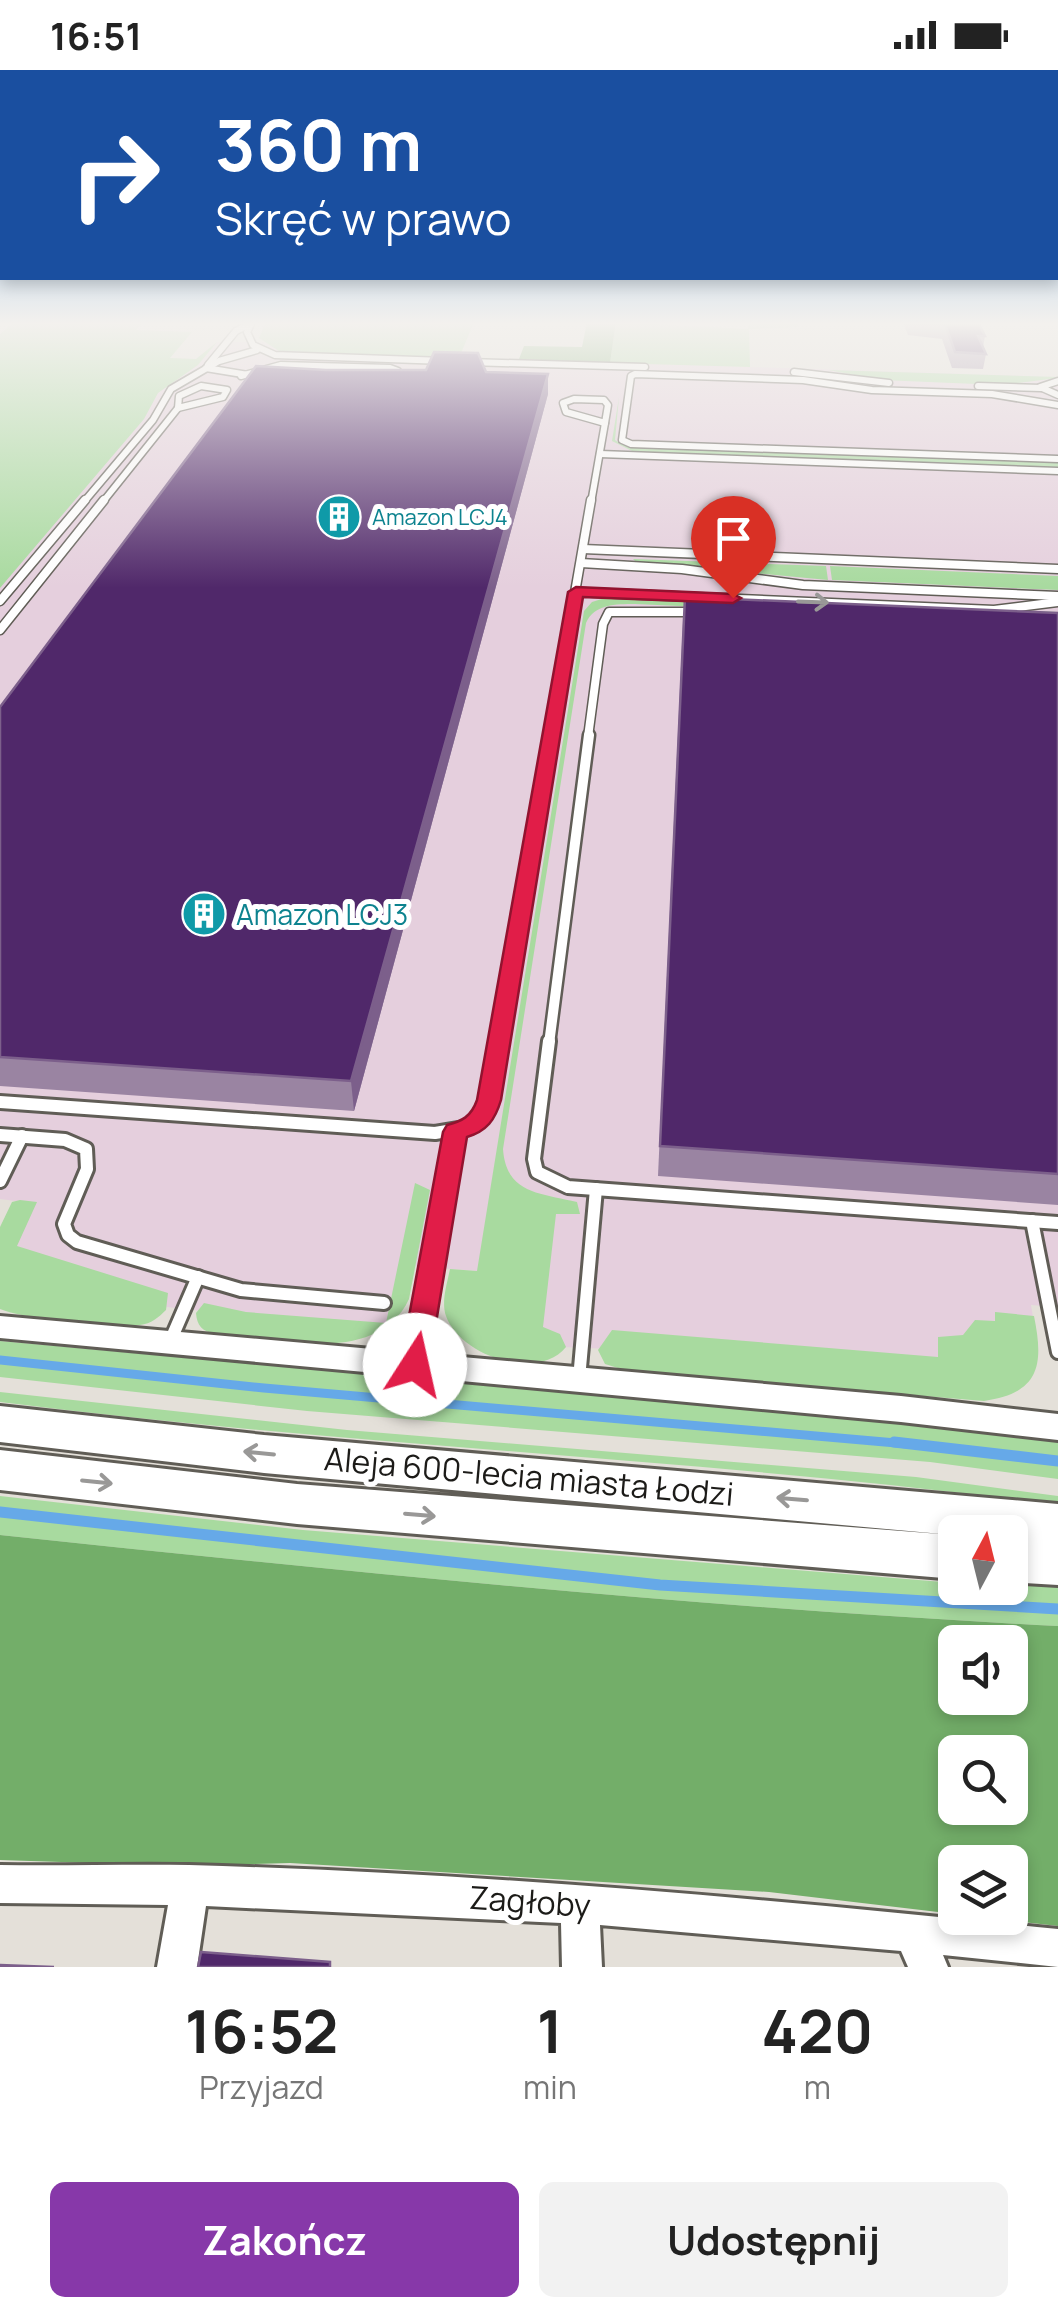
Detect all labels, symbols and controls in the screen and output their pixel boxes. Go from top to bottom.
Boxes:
text: 16:51 [50,9,142,61]
text: 360 m [215,96,422,192]
icon: right [50,110,180,240]
text: Skręć w prawo [215,187,511,249]
building icon: Amazon LCJ4 [316,494,362,540]
pin [691,496,776,599]
place label: Amazon LCJ4 [372,502,508,532]
icon: arrive [706,511,761,566]
one-way arrow [797,593,829,612]
building icon: Amazon LCJ3 [181,891,227,937]
place label: Amazon LCJ3 [236,895,408,933]
position arrow [363,1313,467,1417]
street label: Aleja 600-lecia miasta Łodzi [322,1436,736,1516]
one-way arrow [244,1443,276,1462]
one-way arrow [80,1473,112,1492]
one-way arrow [777,1489,809,1508]
one-way arrow [404,1505,436,1524]
north arrow [938,1515,1028,1605]
map controls [938,1515,1028,1935]
button: sound [938,1625,1028,1715]
button: search [938,1735,1028,1825]
button: layers [938,1845,1028,1935]
street label: Zagłoby [468,1875,592,1927]
text: 16:52 [185,1989,338,2071]
text: 1 [537,1989,563,2071]
text: 420 [761,1989,873,2071]
text: Przyjazd [199,2065,324,2109]
text: min [523,2065,577,2109]
text: m [804,2065,831,2109]
button: Zakończ [50,2182,519,2297]
button: Udostępnij [539,2182,1008,2297]

